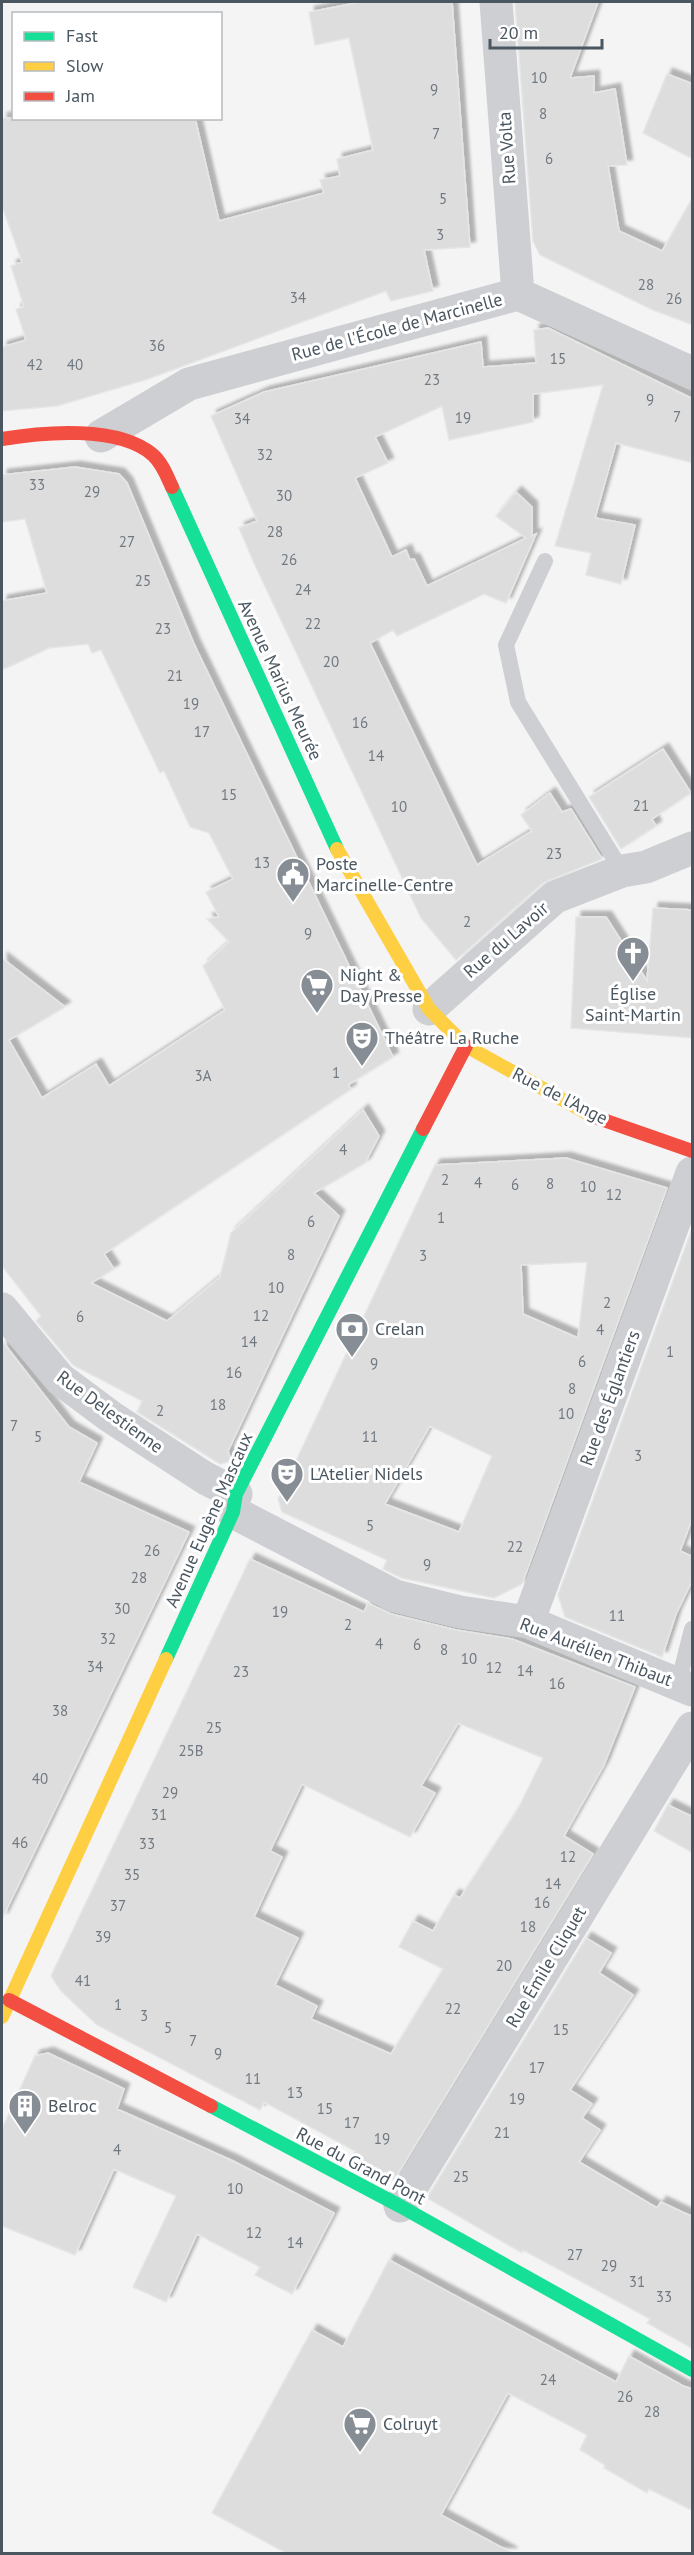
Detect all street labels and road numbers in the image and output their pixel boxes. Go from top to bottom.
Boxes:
street label: Rue Volta [492,111,521,185]
street label: Rue de l'École de Marcinelle [289,287,505,366]
street label: Avenue Marius Meurée [233,596,328,764]
street label: Rue du Lavoir [458,896,553,983]
street label: Rue de l'Ange [509,1062,612,1129]
street label: Rue des Églantiers [574,1327,645,1469]
street label: Rue Delestienne [53,1365,168,1458]
street label: Avenue Eugène Mascaux [159,1428,258,1611]
street label: Rue Aurélien Thibaut [517,1612,676,1691]
street label: Rue Émile Cliquet [500,1902,591,2032]
street label: Rue du Grand Pont [292,2122,430,2209]

